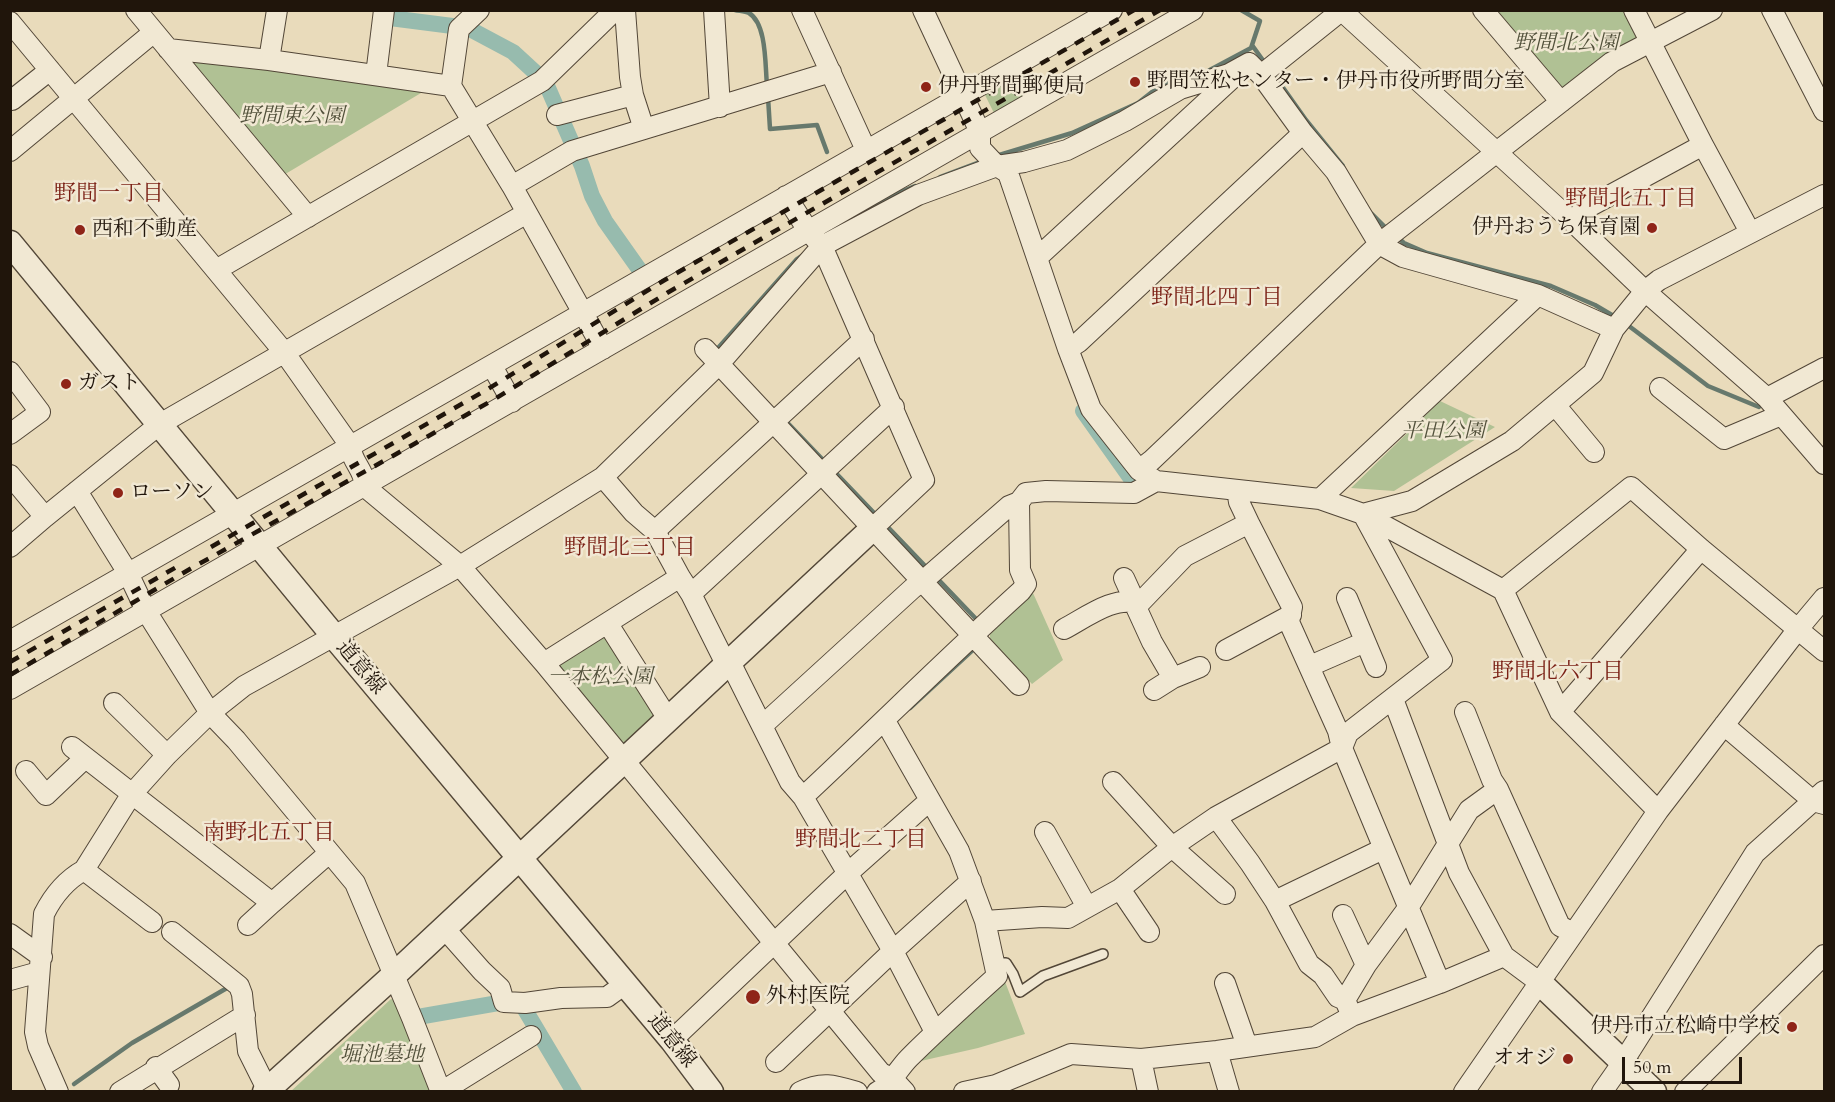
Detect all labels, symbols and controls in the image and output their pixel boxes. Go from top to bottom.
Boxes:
park label: 野間北公園 [1514,31,1618,57]
place label: 野間笠松センター・伊丹市役所野間分室 [1147,69,1525,95]
place label: 伊丹野間郵便局 [938,74,1085,100]
marker: 野間笠松センター・伊丹市役所野間分室 [1128,75,1142,89]
marker: 伊丹野間郵便局 [919,80,933,94]
park label: 野間東公園 [240,104,344,130]
district label: 野間一丁目 [54,182,164,208]
district label: 野間北五丁目 [1565,187,1697,213]
place label: 伊丹おうち保育園 [1472,215,1640,241]
place label: 西和不動産 [92,217,197,243]
marker: 伊丹おうち保育園 [1645,221,1659,235]
marker: 西和不動産 [73,223,87,237]
district label: 野間北四丁目 [1151,286,1283,312]
place label: ガスト [78,371,141,397]
marker: ガスト [59,377,73,391]
park label: 平田公園 [1401,419,1485,445]
place label: ローソン [130,480,214,506]
marker: ローソン [111,486,125,500]
district label: 野間北三丁目 [564,536,696,562]
street label: 道意線 [330,636,390,700]
district label: 野間北六丁目 [1492,660,1624,686]
park label: 一本松公園 [548,665,652,691]
district label: 南野北五丁目 [203,821,335,847]
district label: 野間北二丁目 [795,828,927,854]
place label: 外村医院 [766,984,850,1010]
marker: 外村医院 [744,988,762,1006]
street label: 道意線 [641,1009,701,1073]
place label: 伊丹市立松崎中学校 [1591,1014,1780,1040]
marker: 伊丹市立松崎中学校 [1785,1020,1799,1034]
park label: 堀池墓地 [340,1043,424,1069]
scale bar [1625,1045,1745,1083]
place label: オオジ [1493,1046,1556,1072]
marker: オオジ [1561,1052,1575,1066]
text: 50 m [1633,1055,1672,1080]

